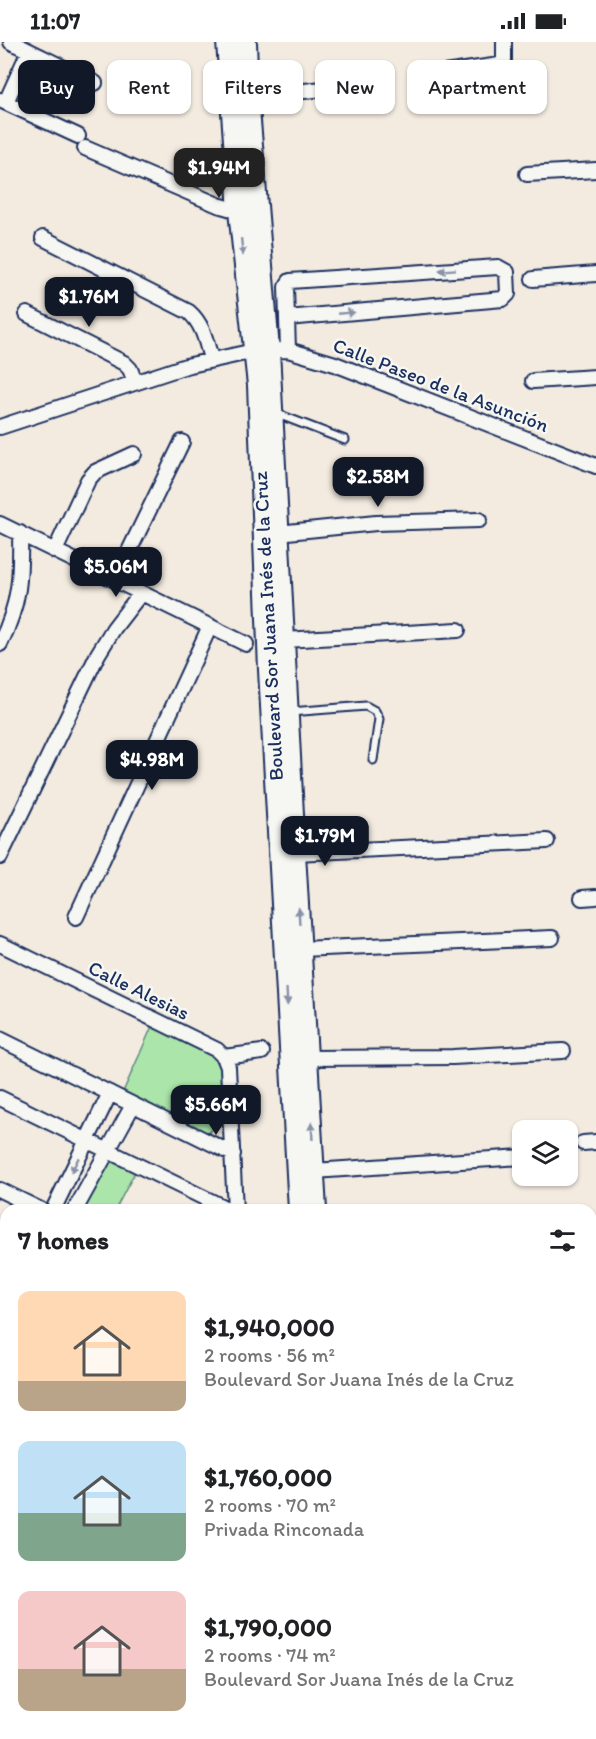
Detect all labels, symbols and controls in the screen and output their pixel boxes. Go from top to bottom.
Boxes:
text: 11:07 [30,8,80,35]
chip: Buy [18,60,95,114]
chip: Rent [107,60,191,114]
chip: Filters [203,60,303,114]
chip: New [315,60,395,114]
chip: Apartment [407,60,547,114]
pin: $1.94M [170,148,268,199]
text: $1.94M [188,155,250,179]
one-way arrow [237,237,247,256]
one-way arrow [437,266,456,275]
pin: $1.76M [40,277,138,328]
text: $1.76M [59,284,119,308]
one-way arrow [336,308,355,318]
street label: Calle Paseo de la Asunción [330,333,552,437]
pin: $2.58M [329,457,427,508]
text: $2.58M [347,464,409,488]
street label: Boulevard Sor Juana Inés de la Cruz [248,470,288,781]
pin: $5.06M [67,547,165,598]
text: $5.06M [84,554,148,578]
pin: $4.98M [103,740,201,791]
text: $4.98M [120,747,184,771]
pin: $1.79M [276,816,374,867]
text: $1.79M [295,823,355,847]
one-way arrow [294,906,303,925]
street label: Calle Alesias [85,955,194,1025]
one-way arrow [283,987,292,1006]
pin: $5.66M [167,1085,265,1136]
text: $5.66M [185,1092,247,1116]
map controls [512,1120,578,1186]
button: layers [512,1120,578,1186]
one-way arrow [307,1122,316,1141]
one-way arrow [70,1156,80,1173]
text: 7 homes [18,1224,109,1256]
icon: filters [546,1224,579,1257]
text: $1,940,000 [204,1311,335,1343]
icon: home [66,1315,138,1387]
text: 2 rooms · 56 m² [204,1343,335,1367]
text: Boulevard Sor Juana Inés de la Cruz [204,1367,514,1391]
text: $1,760,000 [204,1461,332,1493]
icon: home [66,1465,138,1537]
text: 2 rooms · 70 m² [204,1493,336,1517]
text: Privada Rinconada [204,1517,364,1541]
text: $1,790,000 [204,1611,332,1643]
icon: home [66,1615,138,1687]
text: 2 rooms · 74 m² [204,1643,336,1667]
text: Boulevard Sor Juana Inés de la Cruz [204,1667,514,1691]

